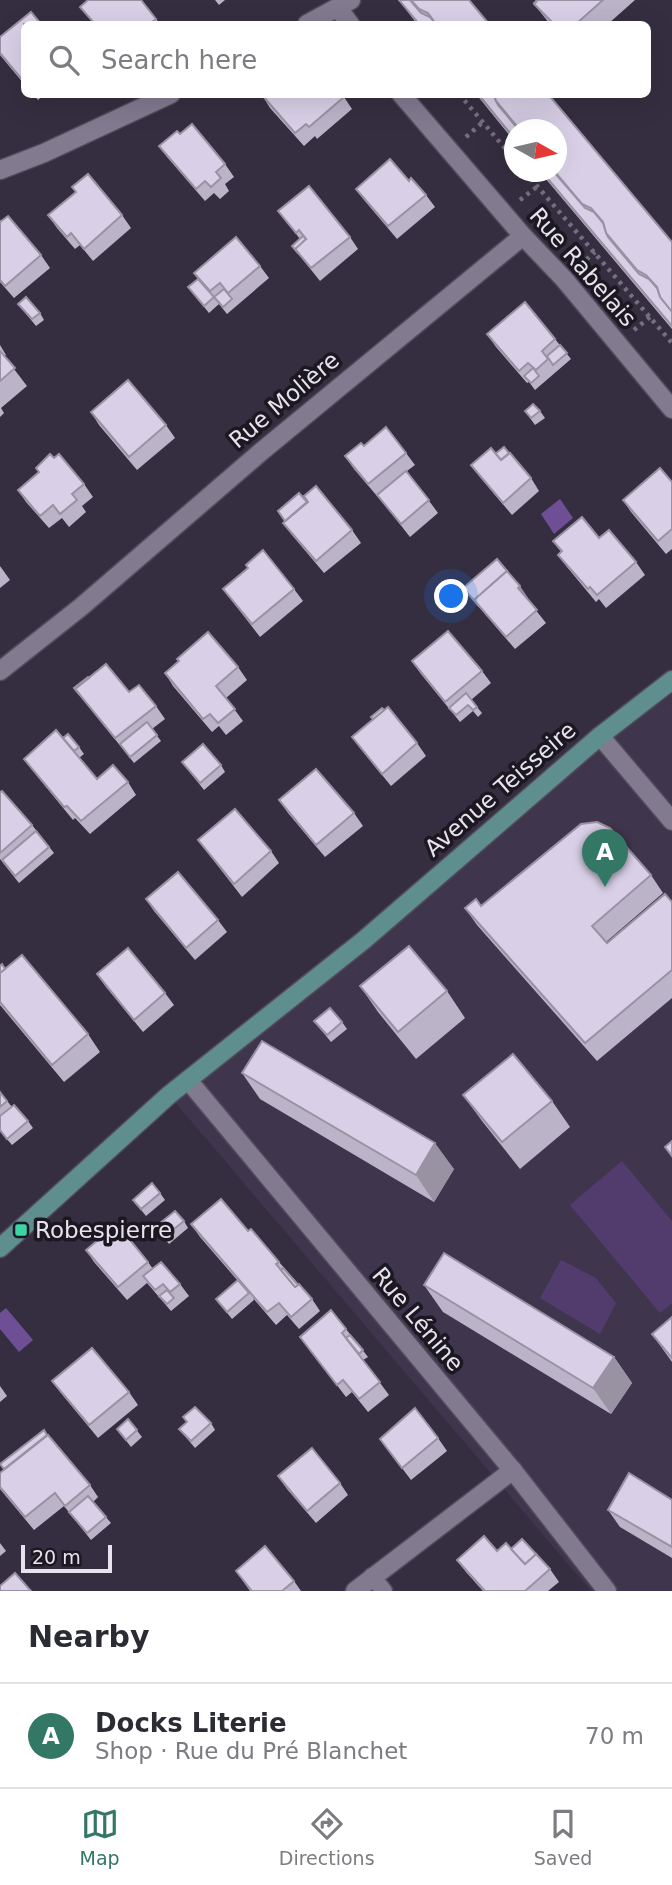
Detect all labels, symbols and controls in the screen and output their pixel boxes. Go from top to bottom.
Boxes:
search box [21,21,651,98]
icon: search [45,41,83,79]
text: Search here [101,45,257,75]
north arrow [504,119,567,182]
street label: Rue Rabelais [525,203,641,331]
street label: Rue Molière [224,347,344,453]
your location [434,579,468,613]
street label: Avenue Teisseire [419,717,581,861]
pin: A [582,829,628,887]
place label: Robespierre [35,1217,172,1243]
marker: Robespierre [13,1222,29,1238]
street label: Rue Lénine [367,1262,469,1376]
scale bar [21,1542,112,1574]
text: 20 m [32,1546,81,1568]
text: Nearby [28,1619,150,1654]
text: Docks Literie [95,1708,287,1738]
text: A [42,1723,60,1749]
text: 70 m [585,1723,644,1749]
text: Shop · Rue du Pré Blanchet [95,1738,407,1764]
tab: Map [80,1805,120,1869]
tab: Directions [279,1805,375,1869]
tab: Saved [534,1805,592,1869]

